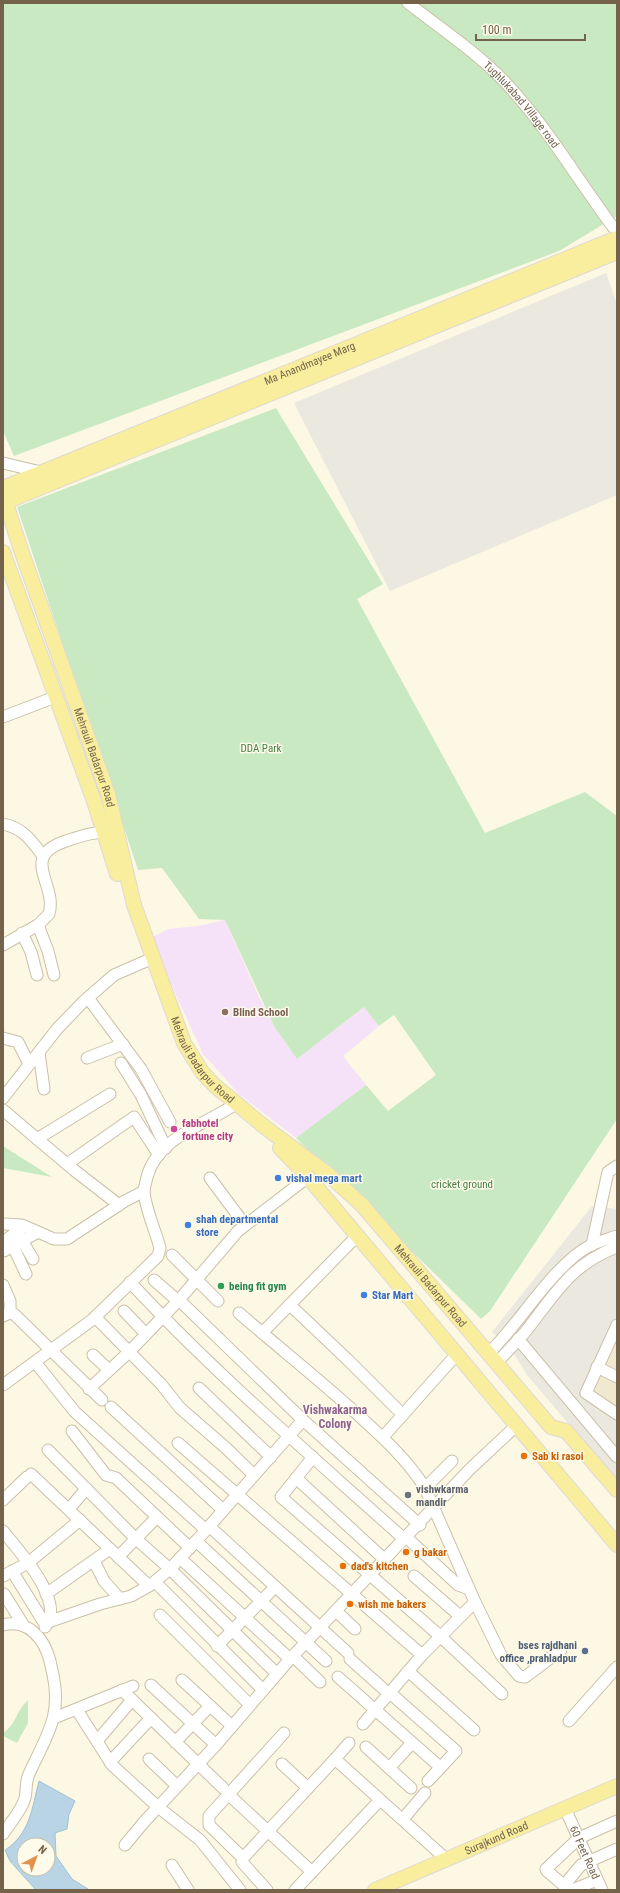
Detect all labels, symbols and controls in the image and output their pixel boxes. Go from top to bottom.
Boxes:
scale bar [476,16,585,42]
text: 100 m [482,23,512,37]
street label: Tughlukabad Village road [481,59,561,151]
street label: Ma Anandmayee Marg [262,339,357,388]
street label: Mehrauli Badarpur Road [71,706,117,809]
park label: DDA Park [241,742,282,755]
place label: Blind School [233,1006,288,1019]
marker: Blind School [220,1007,230,1017]
street label: Mehrauli Badarpur Road [168,1015,237,1106]
place label: fabhotel fortune city [182,1117,233,1143]
marker: fabhotel fortune city [169,1124,179,1134]
place label: vishal mega mart [286,1172,363,1185]
marker: vishal mega mart [273,1173,283,1183]
park label: cricket ground [431,1178,493,1191]
place label: shah departmental store [196,1213,279,1239]
marker: shah departmental store [183,1220,193,1230]
street label: Mehrauli Badarpur Road [391,1242,469,1330]
place label: being fit gym [229,1280,286,1293]
marker: being fit gym [216,1281,226,1291]
place label: Star Mart [372,1289,414,1302]
marker: Star Mart [359,1290,369,1300]
district label: Vishwakarma Colony [303,1403,368,1431]
place label: Sab ki rasoi [532,1450,584,1463]
marker: Sab ki rasoi [519,1451,529,1461]
place label: vishwkarma mandir [416,1483,469,1509]
marker: vishwkarma mandir [403,1490,413,1500]
place label: g bakar [414,1546,447,1559]
marker: g bakar [401,1547,411,1557]
place label: dad's kitchen [351,1560,408,1573]
marker: dad's kitchen [338,1561,348,1571]
place label: wish me bakers [358,1598,426,1611]
marker: wish me bakers [345,1599,355,1609]
place label: bses rajdhani office ,prahladpur [500,1639,577,1665]
marker: bses rajdhani office ,prahladpur [580,1646,590,1656]
street label: Surajkund Road [463,1819,530,1858]
street label: 60 Feet Road [567,1824,602,1881]
north arrow [16,1837,56,1877]
text: N [35,1843,49,1857]

